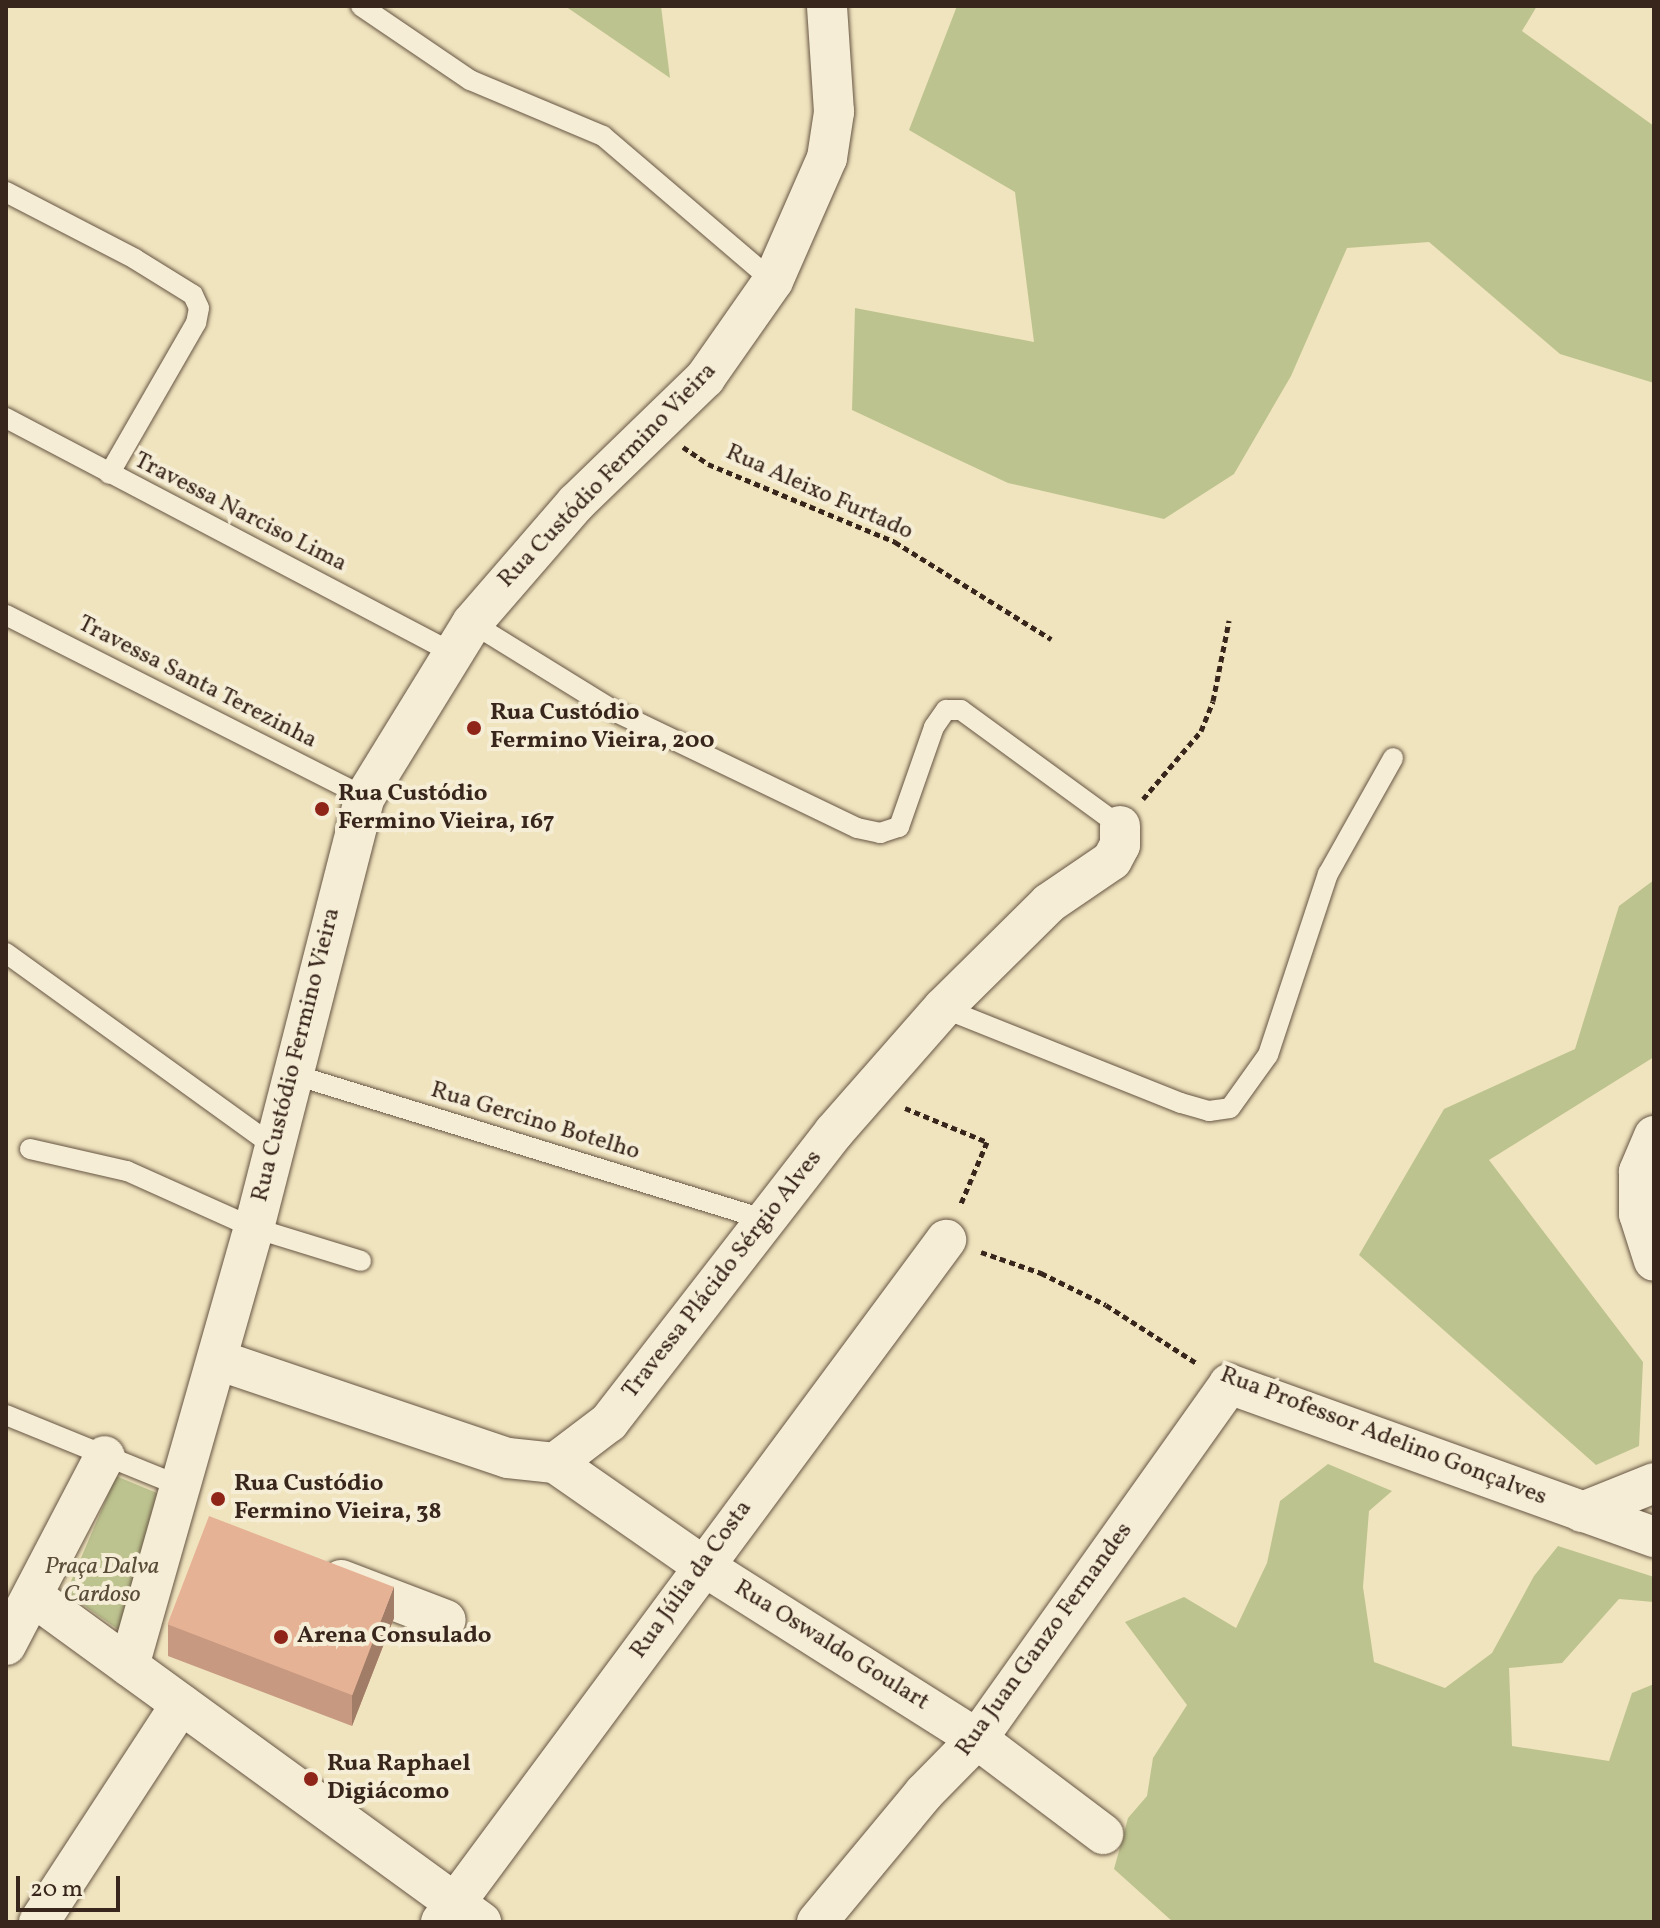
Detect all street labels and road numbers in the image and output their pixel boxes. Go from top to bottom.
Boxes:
street label: Rua Custódio Fermino Vieira [493,357,723,595]
street label: Rua Aleixo Furtado [721,439,917,547]
street label: Travessa Narciso Lima [129,447,351,579]
street label: Travessa Santa Terezinha [72,610,322,756]
street label: Rua Custódio Fermino Vieira [246,905,348,1205]
street label: Rua Gercino Botelho [427,1076,643,1168]
street label: Travessa Plácido Sérgio Alves [617,1145,829,1405]
street label: Rua Professor Adelino Gonçalves [1216,1361,1550,1513]
street label: Rua Júlia da Costa [625,1495,759,1665]
street label: Rua Juan Ganzo Fernandes [950,1517,1140,1763]
street label: Rua Oswaldo Goulart [728,1574,934,1718]

